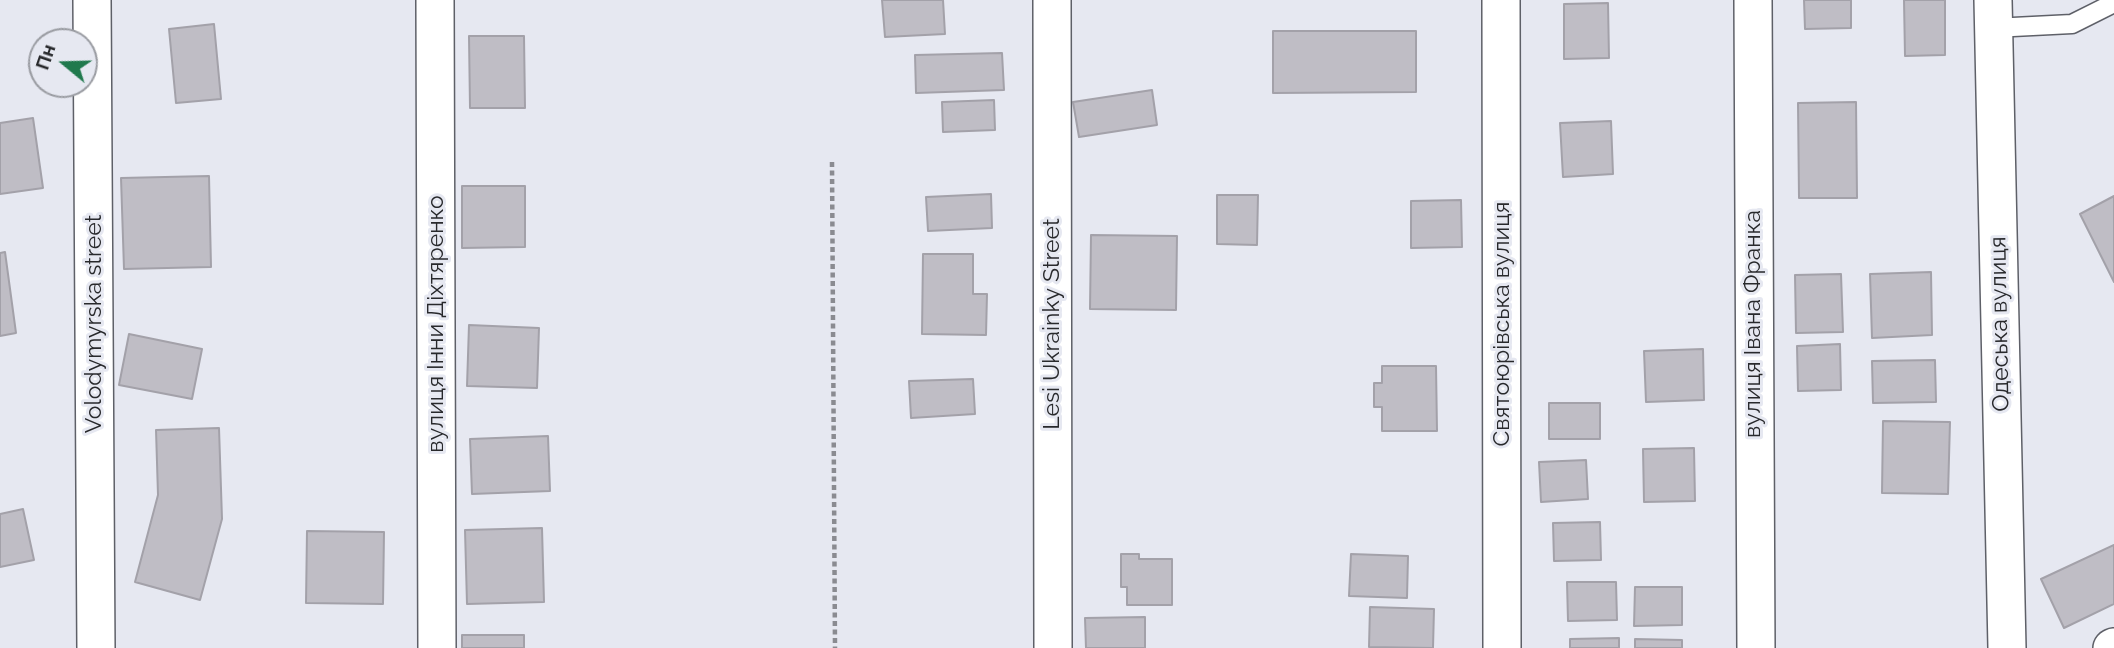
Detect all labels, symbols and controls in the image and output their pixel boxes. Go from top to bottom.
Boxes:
north arrow [28,28,98,98]
text: Пн [31,41,60,72]
street label: вулиця Інни Діхтяренко [422,195,450,453]
street label: Святоюрівська вулиця [1488,202,1516,446]
street label: вулиця Івана Франка [1739,210,1767,438]
street label: Volodymyrska street [80,215,108,433]
street label: Lesi Ukrainky Street [1038,218,1066,430]
street label: Одеська вулиця [1985,236,2015,412]

